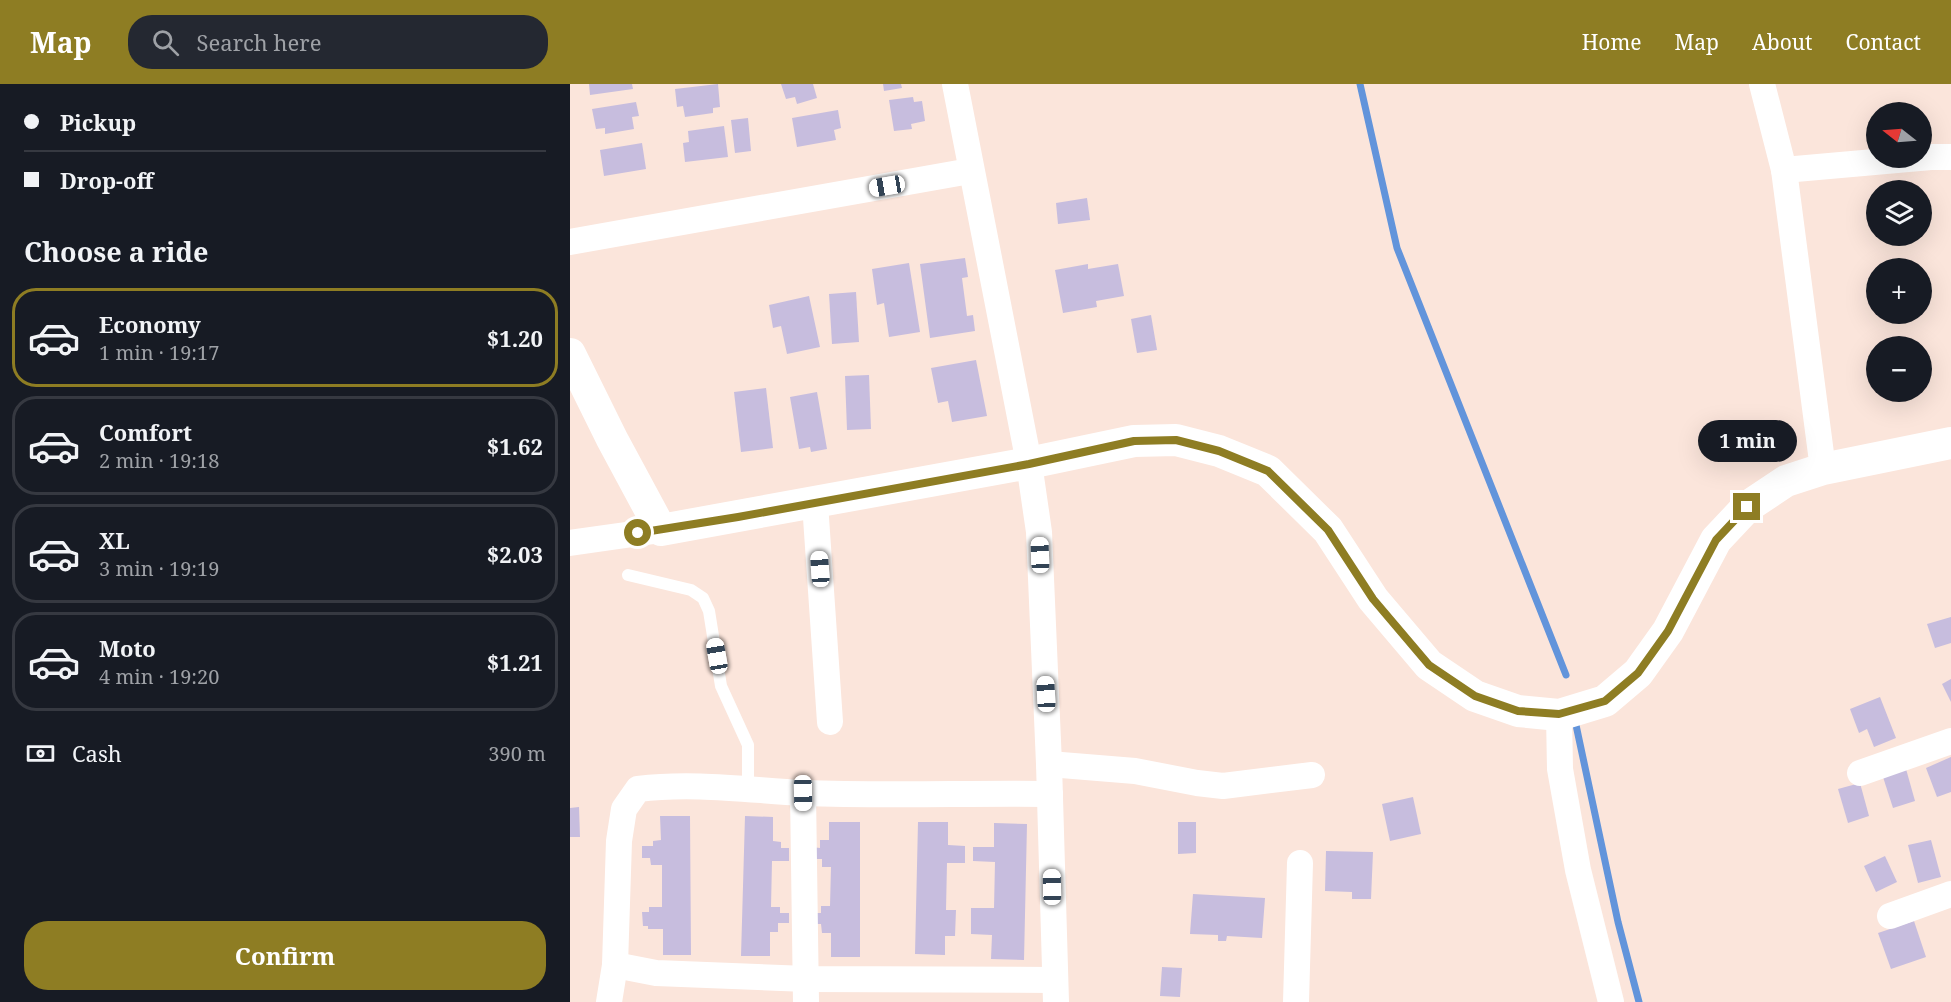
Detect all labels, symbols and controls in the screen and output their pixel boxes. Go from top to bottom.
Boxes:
search box [128,15,548,69]
text: Map [30,23,92,61]
icon: search [149,26,182,59]
text: Search here [197,27,321,57]
text: Home [1582,28,1642,56]
text: Map [1675,28,1719,56]
text: About [1752,28,1813,56]
text: Contact [1846,28,1921,56]
north arrow [1866,102,1932,168]
map controls [1866,102,1932,402]
text: Pickup [60,107,136,137]
text: Drop-off [60,165,153,195]
car [868,174,906,198]
button: layers [1866,180,1932,246]
text: Choose a ride [24,233,209,270]
button: + [1866,258,1932,324]
text: Economy [99,309,201,339]
icon: car [27,311,81,365]
text: $1.20 [487,323,543,353]
button: − [1866,336,1932,402]
text: 1 min · 19:17 [99,339,219,366]
text: Comfort [99,417,192,447]
icon: car [27,419,81,473]
callout: 1 min [1698,420,1796,462]
text: 1 min [1719,427,1776,454]
text: $1.62 [487,431,543,461]
text: 2 min · 19:18 [99,447,219,474]
route end [1733,493,1760,520]
route start [624,519,651,546]
text: XL [99,525,130,555]
icon: car [27,527,81,581]
car [1030,537,1050,573]
text: $2.03 [487,539,543,569]
car [810,550,830,588]
text: 3 min · 19:19 [99,555,219,582]
text: Moto [99,633,156,663]
icon: car [27,635,81,689]
car [705,637,729,675]
text: $1.21 [487,647,543,677]
text: 4 min · 19:20 [99,663,219,690]
car [1036,676,1056,712]
icon: cash [24,737,57,770]
text: Cash [72,738,122,768]
text: 390 m [488,740,546,767]
car [794,775,812,811]
car [1043,869,1061,905]
button: Confirm [24,921,546,990]

